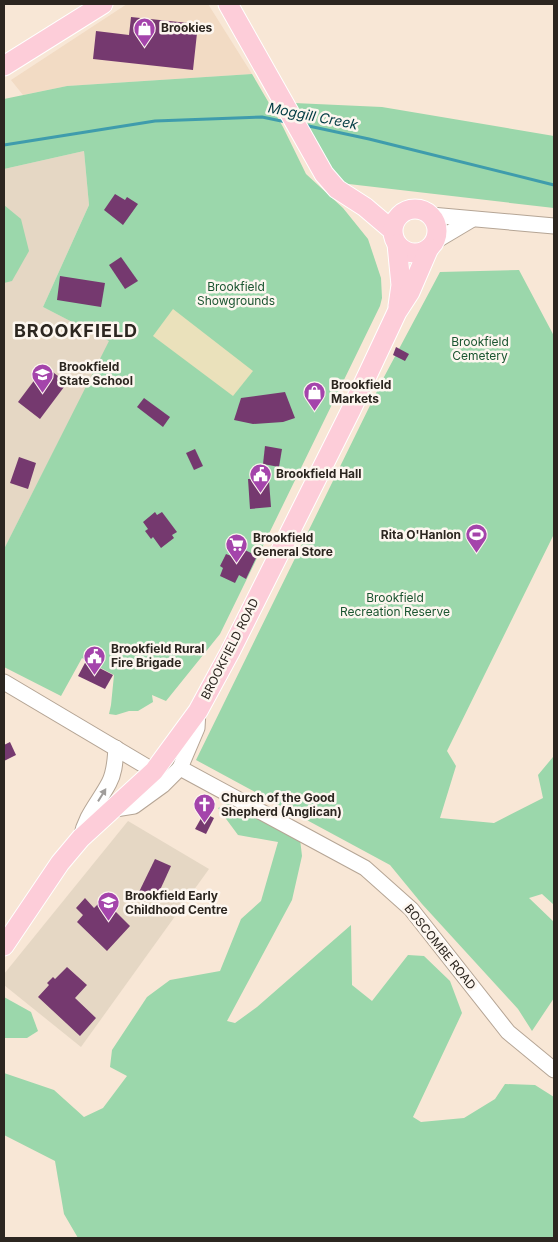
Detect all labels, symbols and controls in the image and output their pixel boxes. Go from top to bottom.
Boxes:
shop icon: Brookies [133,16,157,47]
place label: Brookies [161,20,213,35]
water label: Moggill Creek [267,98,360,133]
park label: Brookfield Showgrounds [197,279,275,308]
district label: BROOKFIELD [14,320,138,341]
park label: Brookfield Cemetery [451,334,509,363]
place label: Brookfield State School [59,359,133,388]
school or university icon: Brookfield State School [31,362,55,393]
place label: Brookfield Markets [331,377,391,406]
shop icon: Brookfield Markets [303,380,327,411]
public building icon: Brookfield Hall [248,462,272,493]
place label: Brookfield Hall [276,466,362,481]
sports icon: Rita O'Hanlon [465,523,489,554]
place label: Rita O'Hanlon [381,527,461,542]
place label: Brookfield General Store [253,530,333,559]
supermarket icon: Brookfield General Store [225,533,249,564]
park label: Brookfield Recreation Reserve [340,590,450,619]
street label: BROOKFIELD ROAD [198,596,262,702]
place label: Brookfield Rural Fire Brigade [111,641,204,670]
public building icon: Brookfield Rural Fire Brigade [83,644,107,675]
one-way arrow [97,788,106,801]
place label: Church of the Good Shepherd (Anglican) [221,790,342,819]
church icon: Church of the Good Shepherd (Anglican) [193,793,217,824]
place label: Brookfield Early Childhood Centre [125,888,228,917]
school or university icon: Brookfield Early Childhood Centre [97,891,121,922]
street label: BOSCOMBE ROAD [401,901,479,992]

